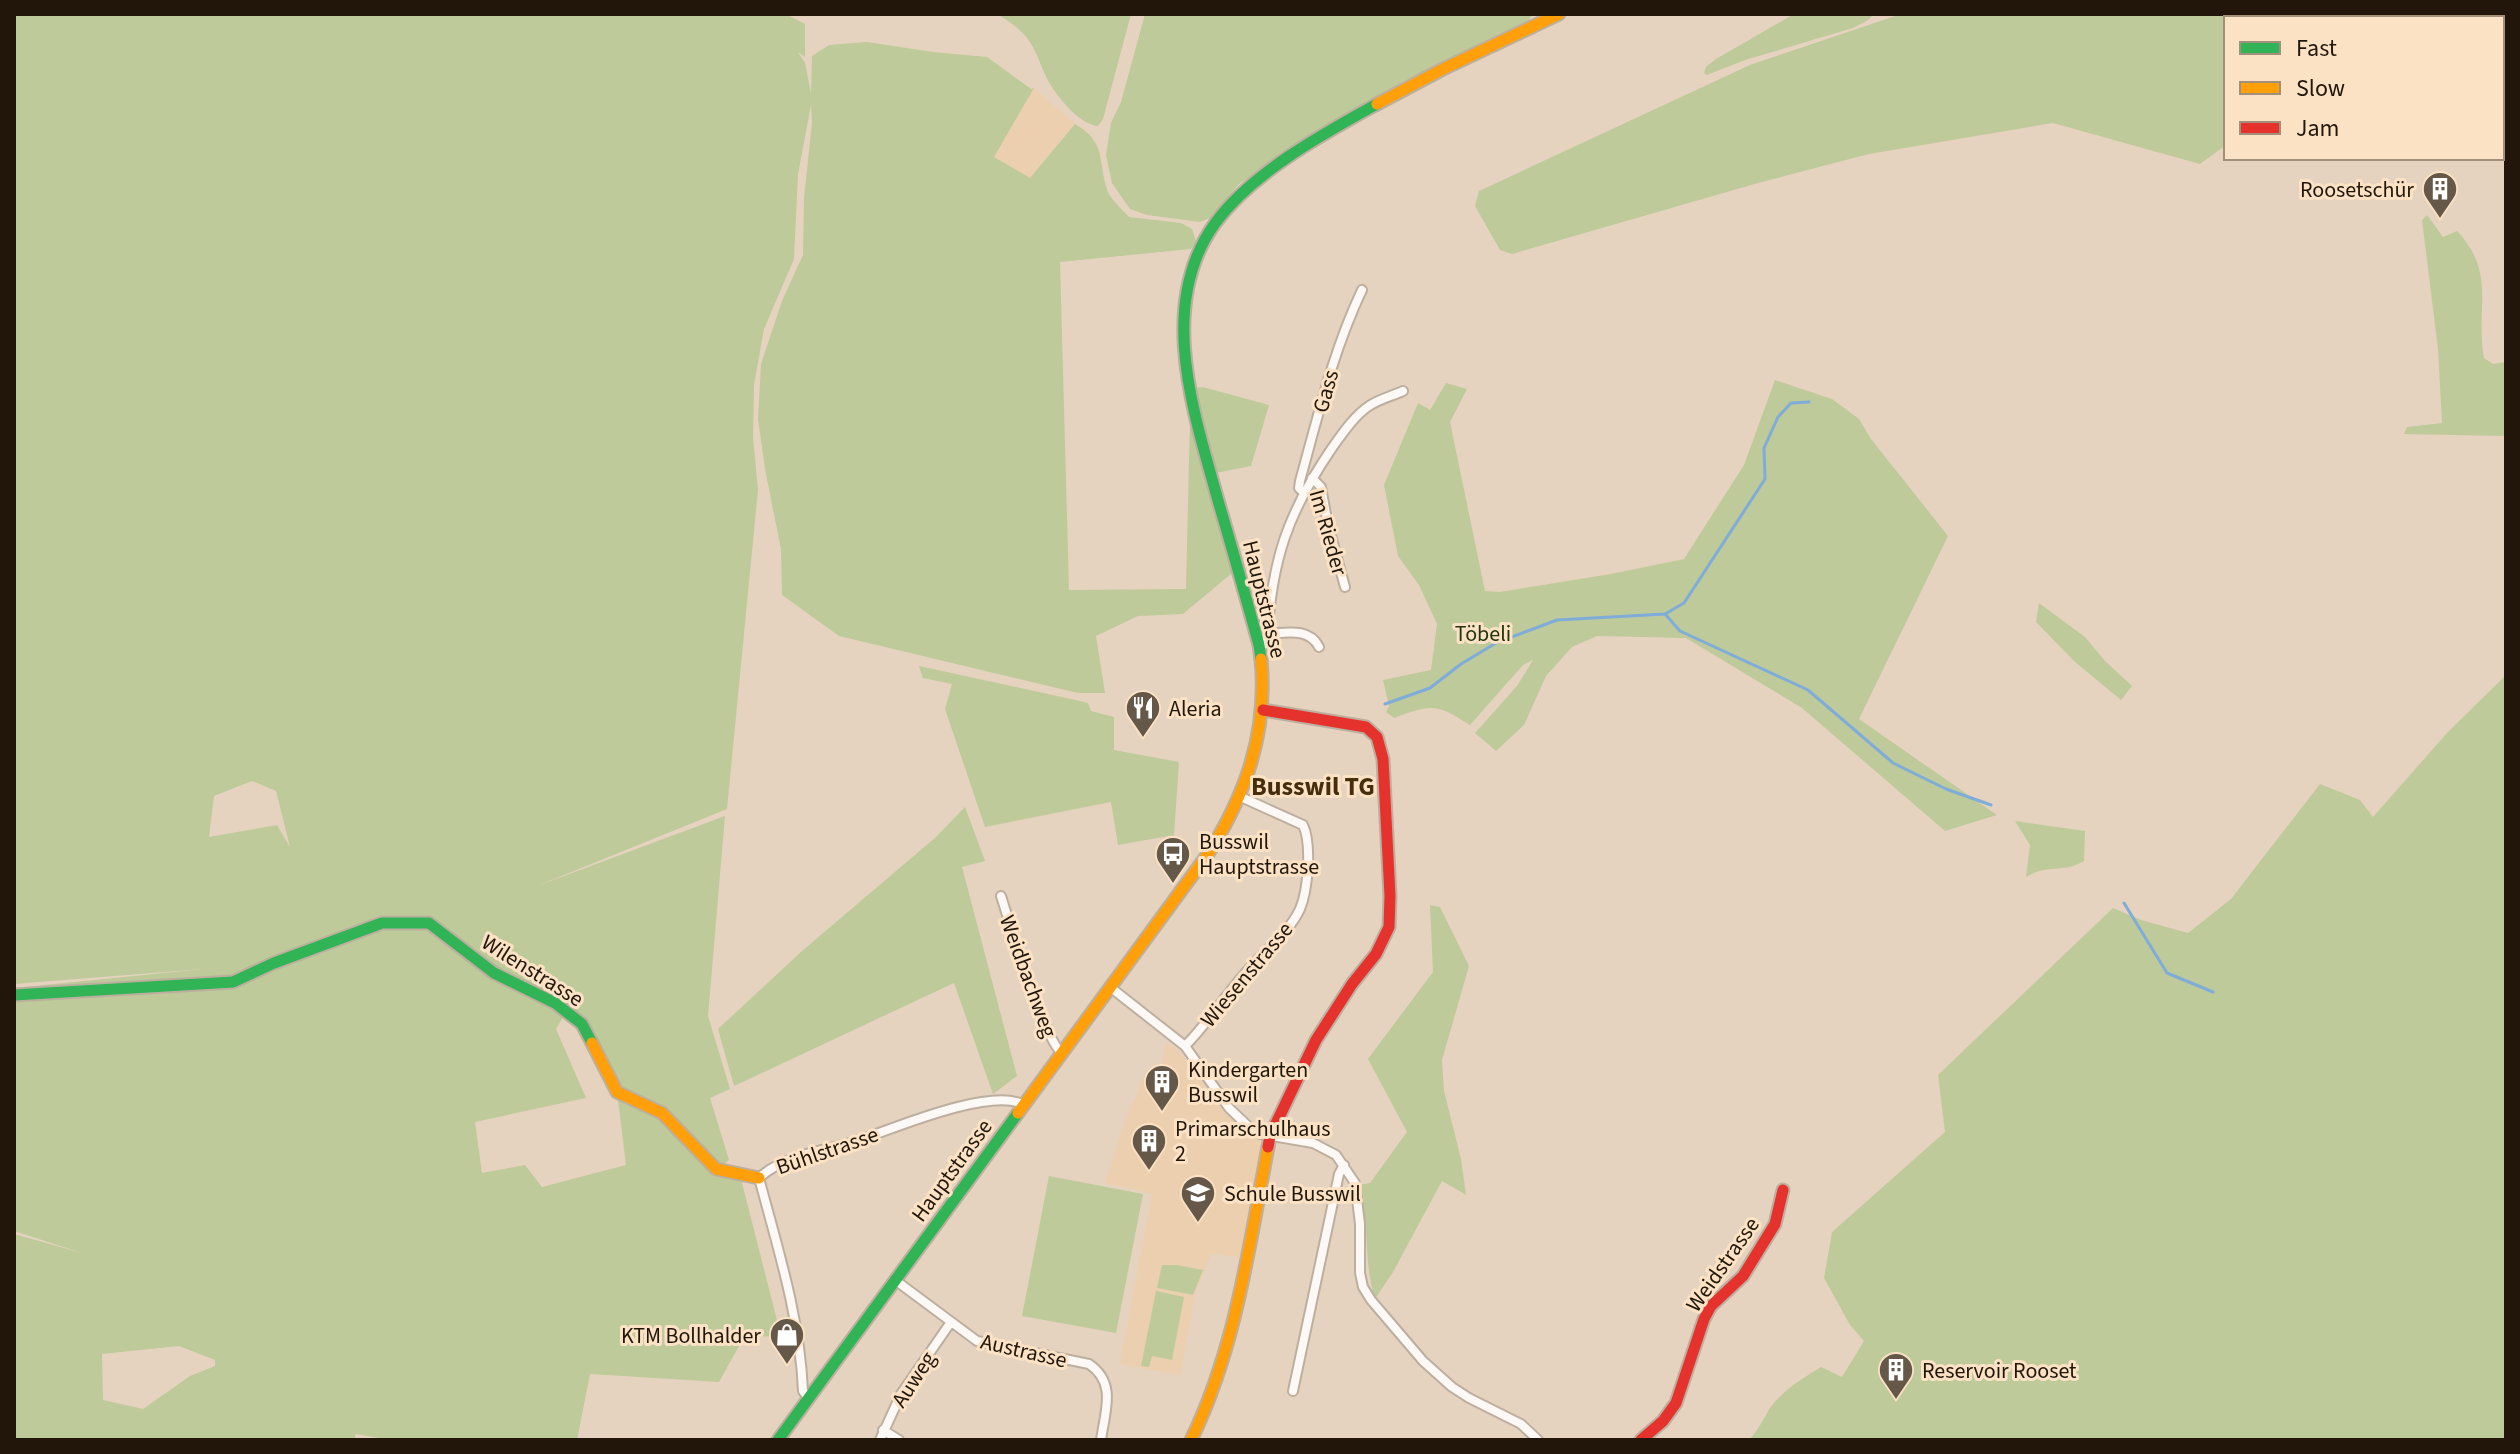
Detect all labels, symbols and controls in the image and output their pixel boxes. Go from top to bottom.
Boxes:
legend [2224,16,2504,160]
text: Fast [2296,31,2337,66]
text: Slow [2296,71,2345,106]
text: Jam [2296,111,2340,146]
building icon: Roosetschür [2421,170,2459,220]
place label: Roosetschür [2300,174,2414,206]
street label: Gass [1305,366,1347,416]
street label: Im Rieder [1301,486,1356,579]
street label: Hauptstrasse [1234,537,1294,662]
park label: Töbeli [1455,618,1511,650]
restaurant icon: Aleria [1124,689,1162,739]
place label: Aleria [1169,693,1222,725]
district label: Busswil TG [1251,768,1375,805]
place label: Busswil Hauptstrasse [1199,826,1319,883]
bus stop icon: Busswil Hauptstrasse [1154,835,1192,885]
street label: Weidbachweg [991,911,1065,1042]
street label: Wiesenstrasse [1193,915,1301,1035]
street label: Wilenstrasse [475,927,590,1015]
place label: Kindergarten Busswil [1188,1054,1308,1111]
building icon: Kindergarten Busswil [1143,1063,1181,1113]
street label: Hauptstrasse [904,1112,1000,1229]
place label: Primarschulhaus 2 [1175,1113,1330,1170]
street label: Bühlstrasse [772,1118,883,1183]
building icon: Primarschulhaus 2 [1130,1122,1168,1172]
school or university icon: Schule Busswil [1179,1174,1217,1224]
place label: Schule Busswil [1224,1178,1361,1210]
street label: Weidstrasse [1678,1210,1767,1319]
shop icon: KTM Bollhalder [768,1316,806,1366]
place label: KTM Bollhalder [621,1320,761,1352]
street label: Austrasse [978,1326,1070,1376]
street label: Auweg [884,1345,944,1414]
building icon: Reservoir Rooset [1877,1351,1915,1401]
place label: Reservoir Rooset [1922,1355,2077,1387]

